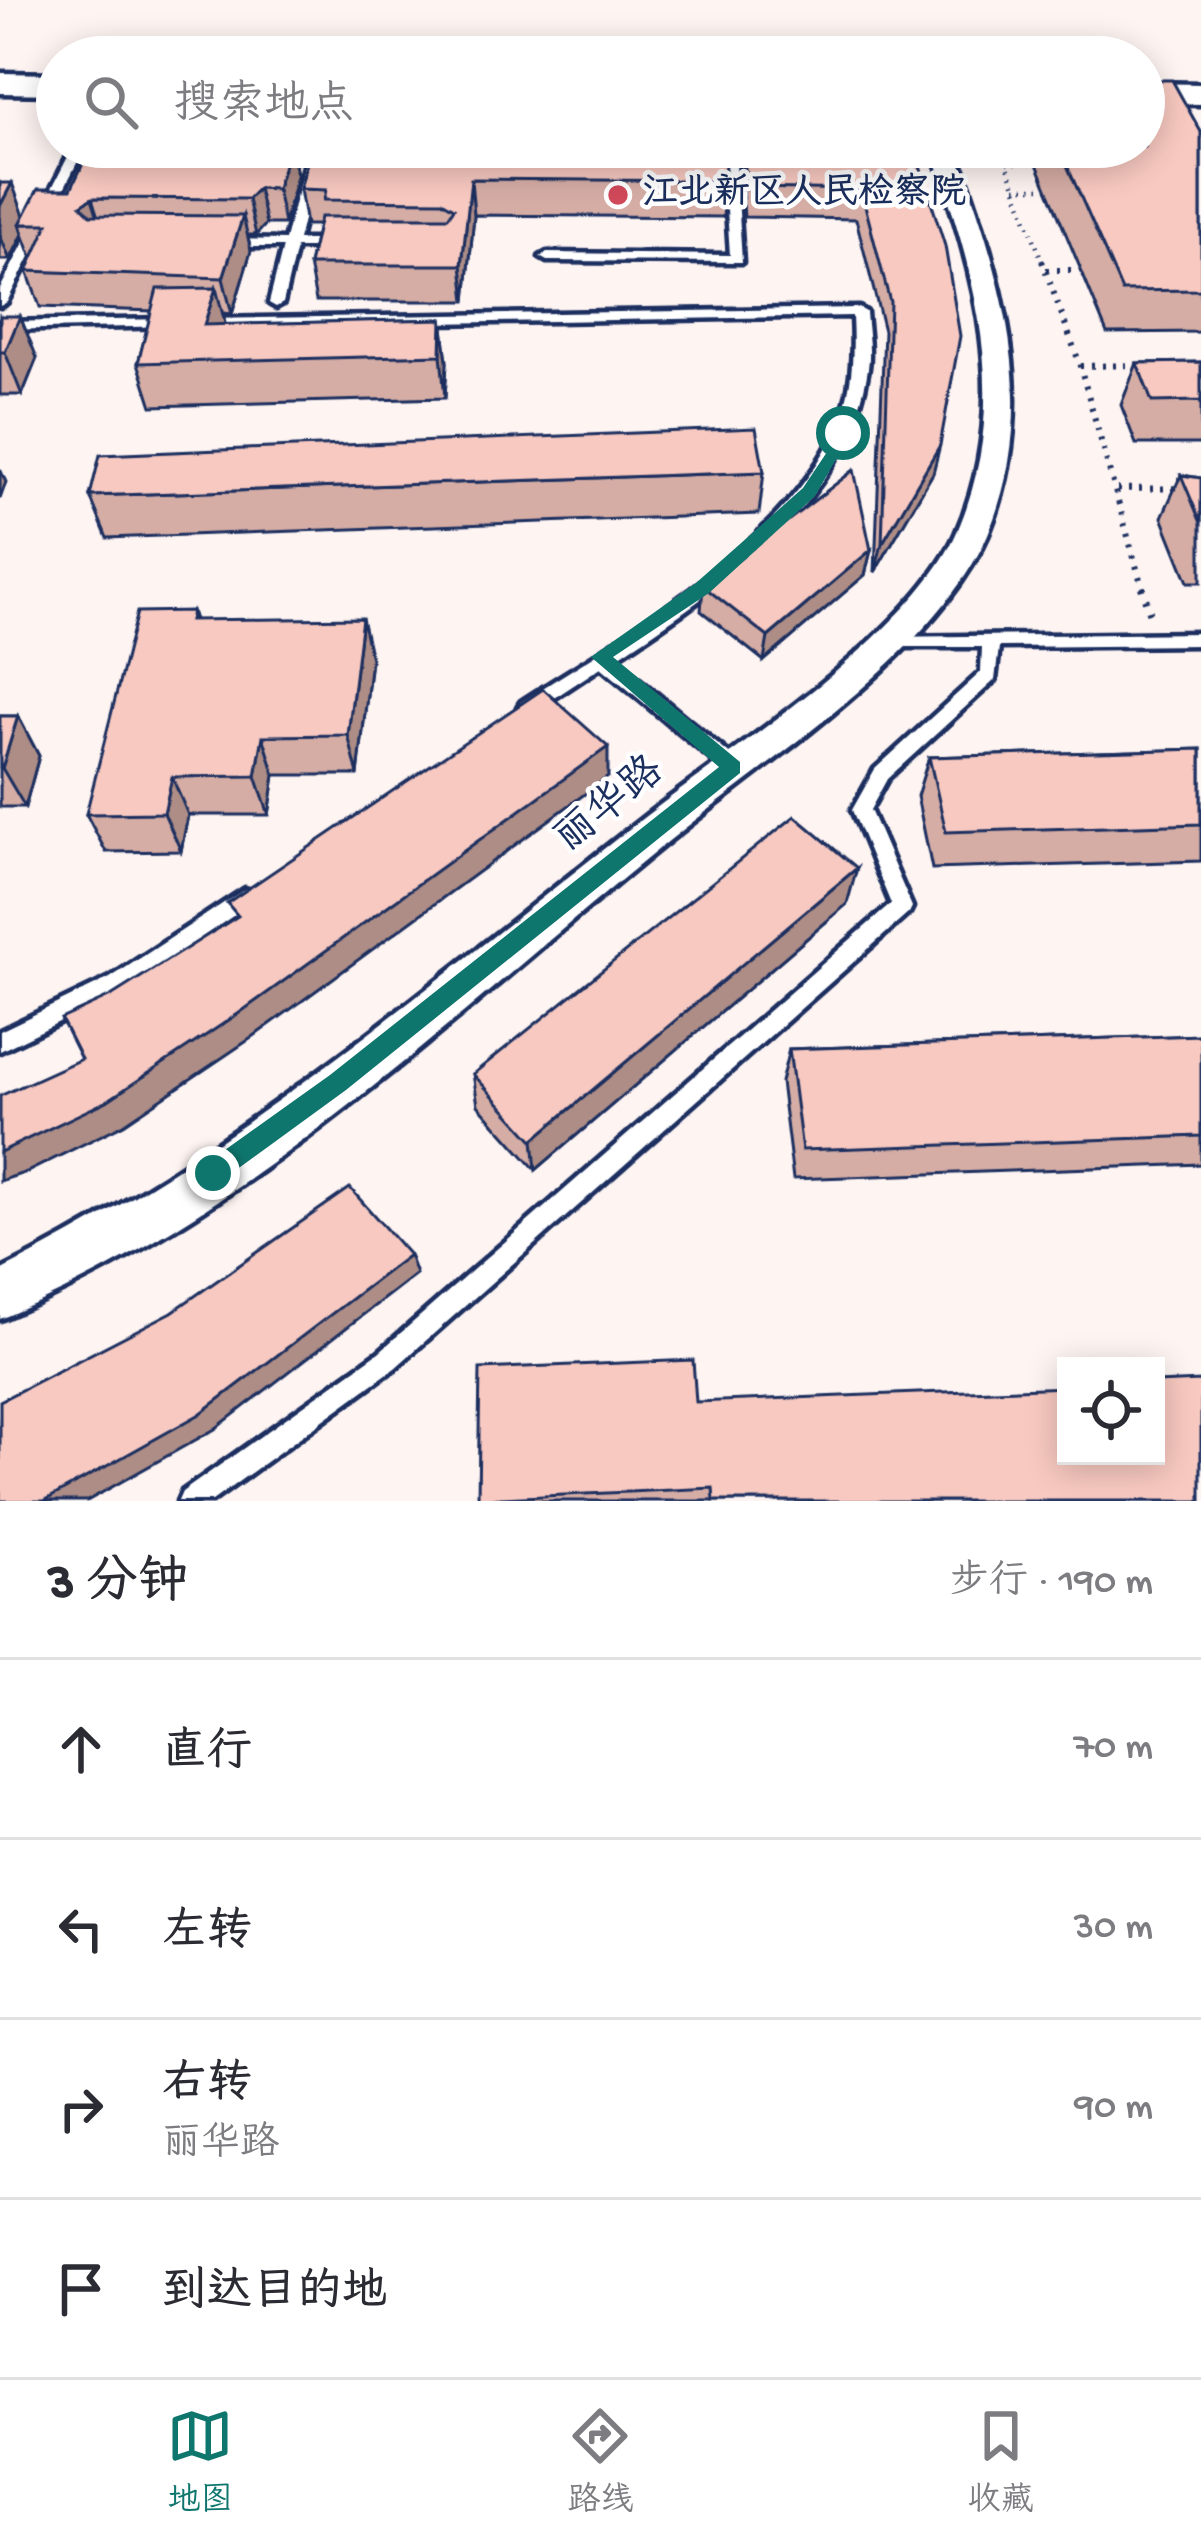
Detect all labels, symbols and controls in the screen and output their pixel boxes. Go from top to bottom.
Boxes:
search box [36,36,1165,168]
icon: search [78,69,144,135]
text: 搜索地点 [174,81,354,134]
place label: 江北新区人民检察院 [642,172,966,217]
marker: 江北新区人民检察院 [605,182,631,208]
route start [816,406,870,460]
street label: 丽华路 [545,746,675,866]
route end [186,1146,240,1200]
map controls [1057,1357,1165,1465]
button: locate [1057,1357,1165,1465]
text: 3 分钟 [48,1556,189,1616]
text: 步行 · 190 m [950,1561,1153,1607]
icon: ahead [48,1716,114,1782]
text: 70 m [1074,1726,1153,1772]
text: 直行 [162,1728,252,1781]
icon: left [48,1896,114,1962]
text: 30 m [1074,1906,1153,1952]
text: 左转 [162,1908,252,1961]
text: 右转 [162,2060,252,2113]
icon: right [48,2076,114,2142]
text: 90 m [1074,2086,1153,2132]
text: 丽华路 [162,2123,279,2169]
icon: arrive [48,2256,114,2322]
text: 到达目的地 [162,2268,387,2321]
tab: 地图 [167,2403,233,2522]
tab: 路线 [567,2403,633,2522]
tab: 收藏 [968,2403,1034,2522]

